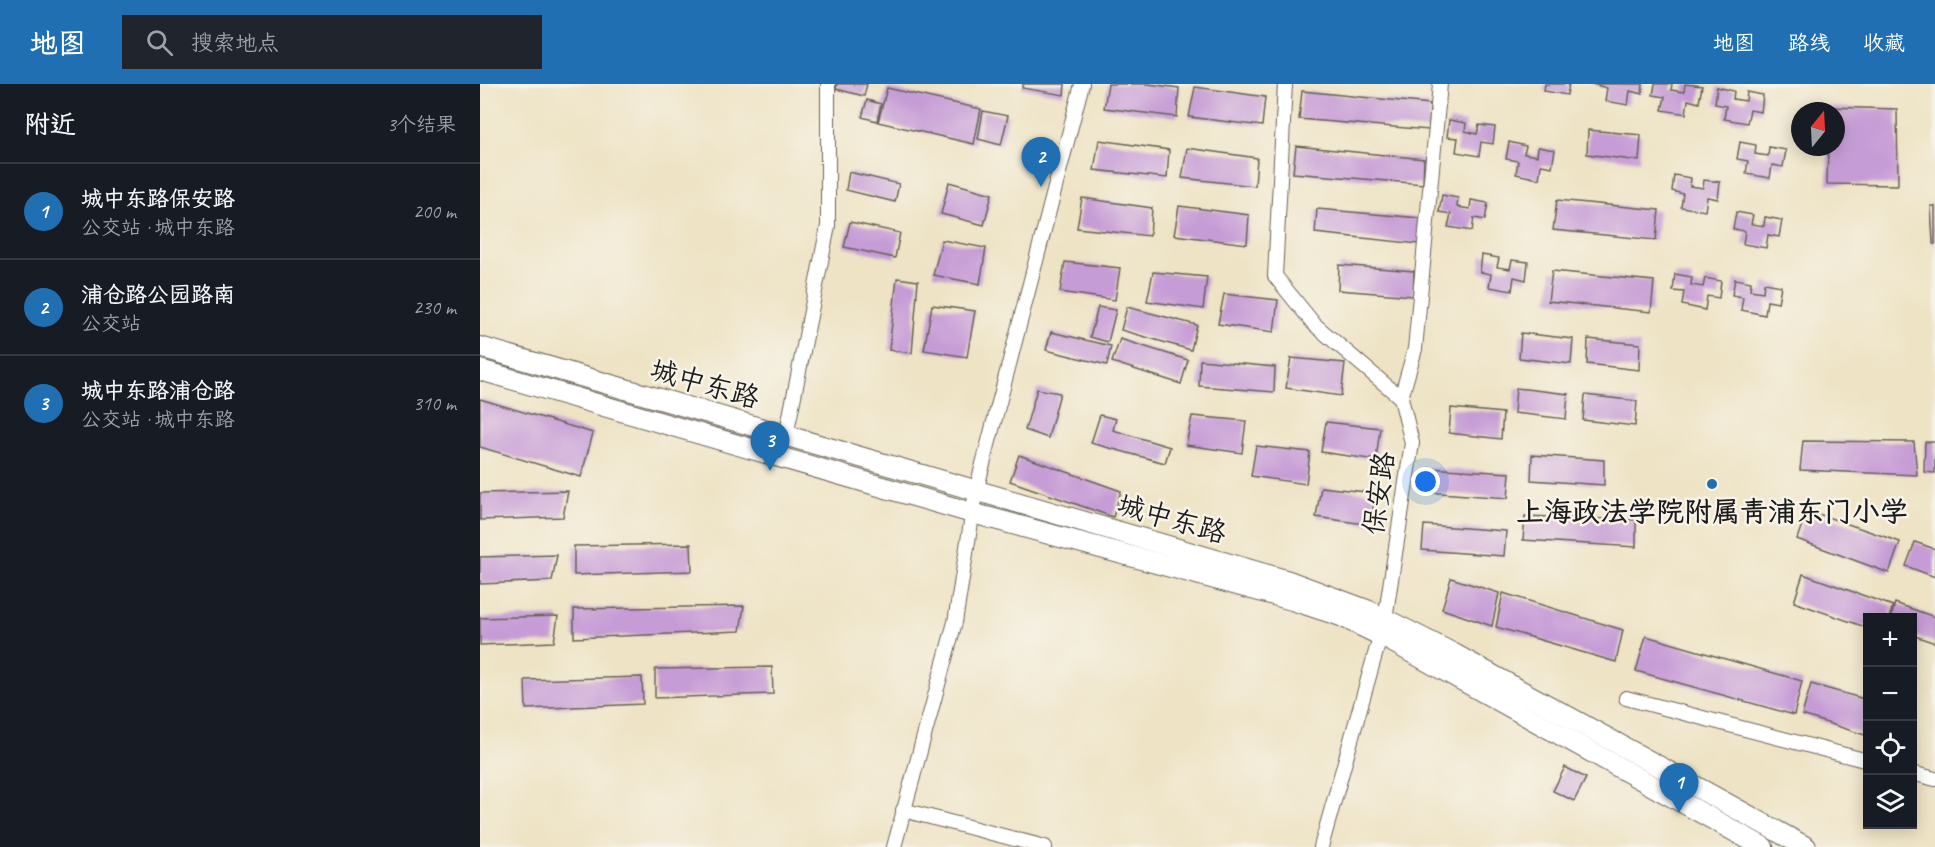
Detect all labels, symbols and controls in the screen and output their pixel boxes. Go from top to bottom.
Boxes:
search box [122,15,542,69]
text: 地图 [30,26,86,61]
icon: search [143,26,176,59]
text: 搜索地点 [191,29,279,57]
text: 地图 [1713,30,1755,56]
text: 路线 [1788,30,1830,56]
text: 收藏 [1863,30,1905,56]
north arrow [1791,102,1845,156]
text: 附近 [24,108,76,141]
text: 3个结果 [387,112,456,137]
pin: 2 [1022,138,1060,187]
text: 城中东路保安路 [81,185,235,213]
text: 1 [39,199,48,224]
text: 200 m [413,199,456,224]
text: 公交站 · 城中东路 [81,215,234,240]
text: 浦仓路公园路南 [81,281,235,309]
text: 2 [39,295,48,320]
text: 230 m [413,295,456,320]
text: 公交站 [81,311,141,336]
street label: 城中东路 [646,351,764,416]
text: 城中东路浦仓路 [81,377,235,405]
text: 3 [39,391,48,416]
text: 310 m [413,391,456,416]
text: 公交站 · 城中东路 [81,407,234,432]
pin: 3 [750,422,790,471]
street label: 保安路 [1355,449,1402,537]
your location [1411,467,1440,496]
marker: 上海政法学院附属青浦东门小学 [1705,477,1719,491]
street label: 城中东路 [1113,486,1231,551]
place label: 上海政法学院附属青浦东门小学 [1516,494,1908,529]
map controls [1863,613,1917,829]
button: + [1863,613,1917,667]
button: − [1863,667,1917,721]
button: locate [1863,721,1917,775]
pin: 1 [1660,764,1698,813]
button: layers [1863,775,1917,829]

